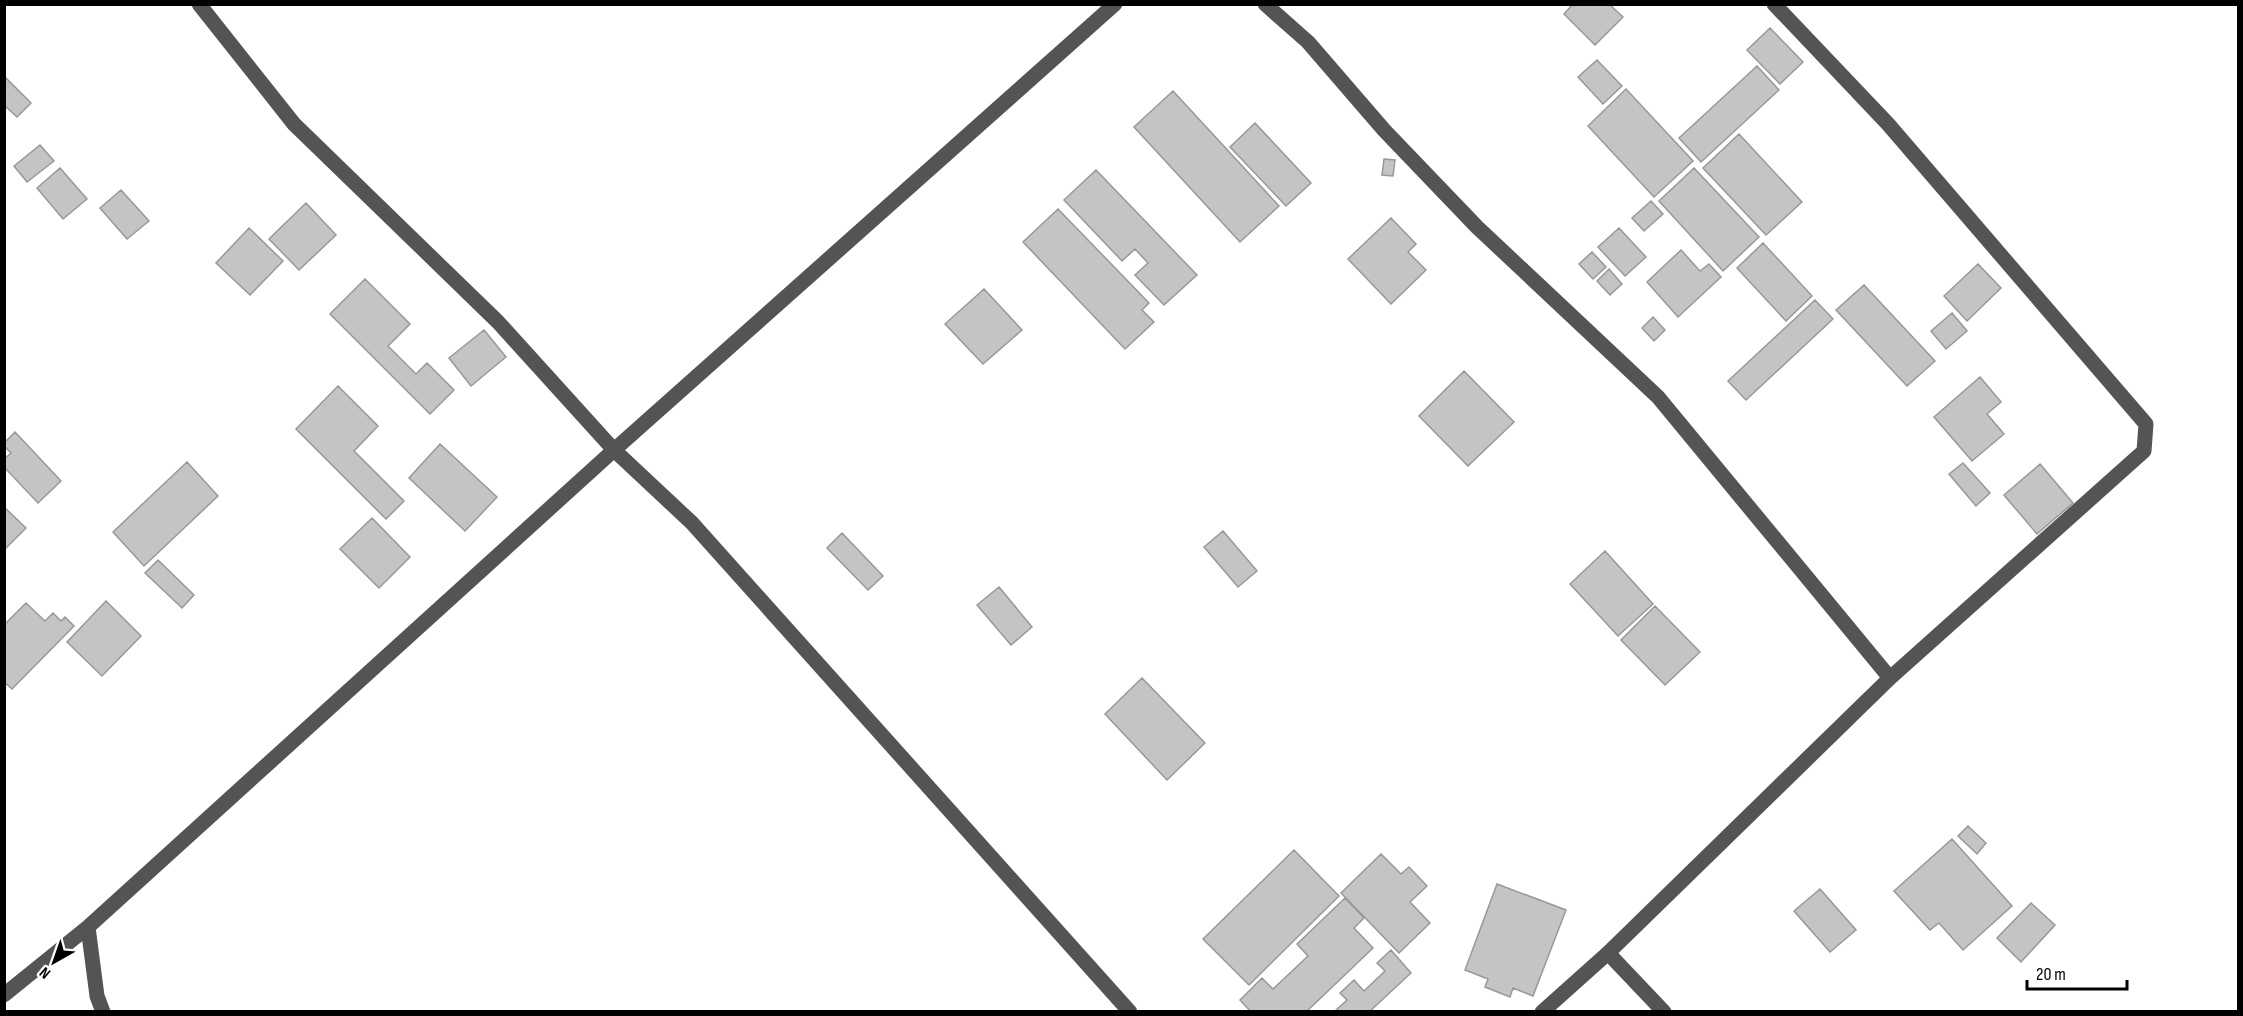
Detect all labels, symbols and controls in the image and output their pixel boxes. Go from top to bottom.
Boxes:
north arrow [24,932,84,992]
scale bar [2027,953,2128,991]
text: N [36,962,55,982]
text: 20 m [2036,964,2066,985]

